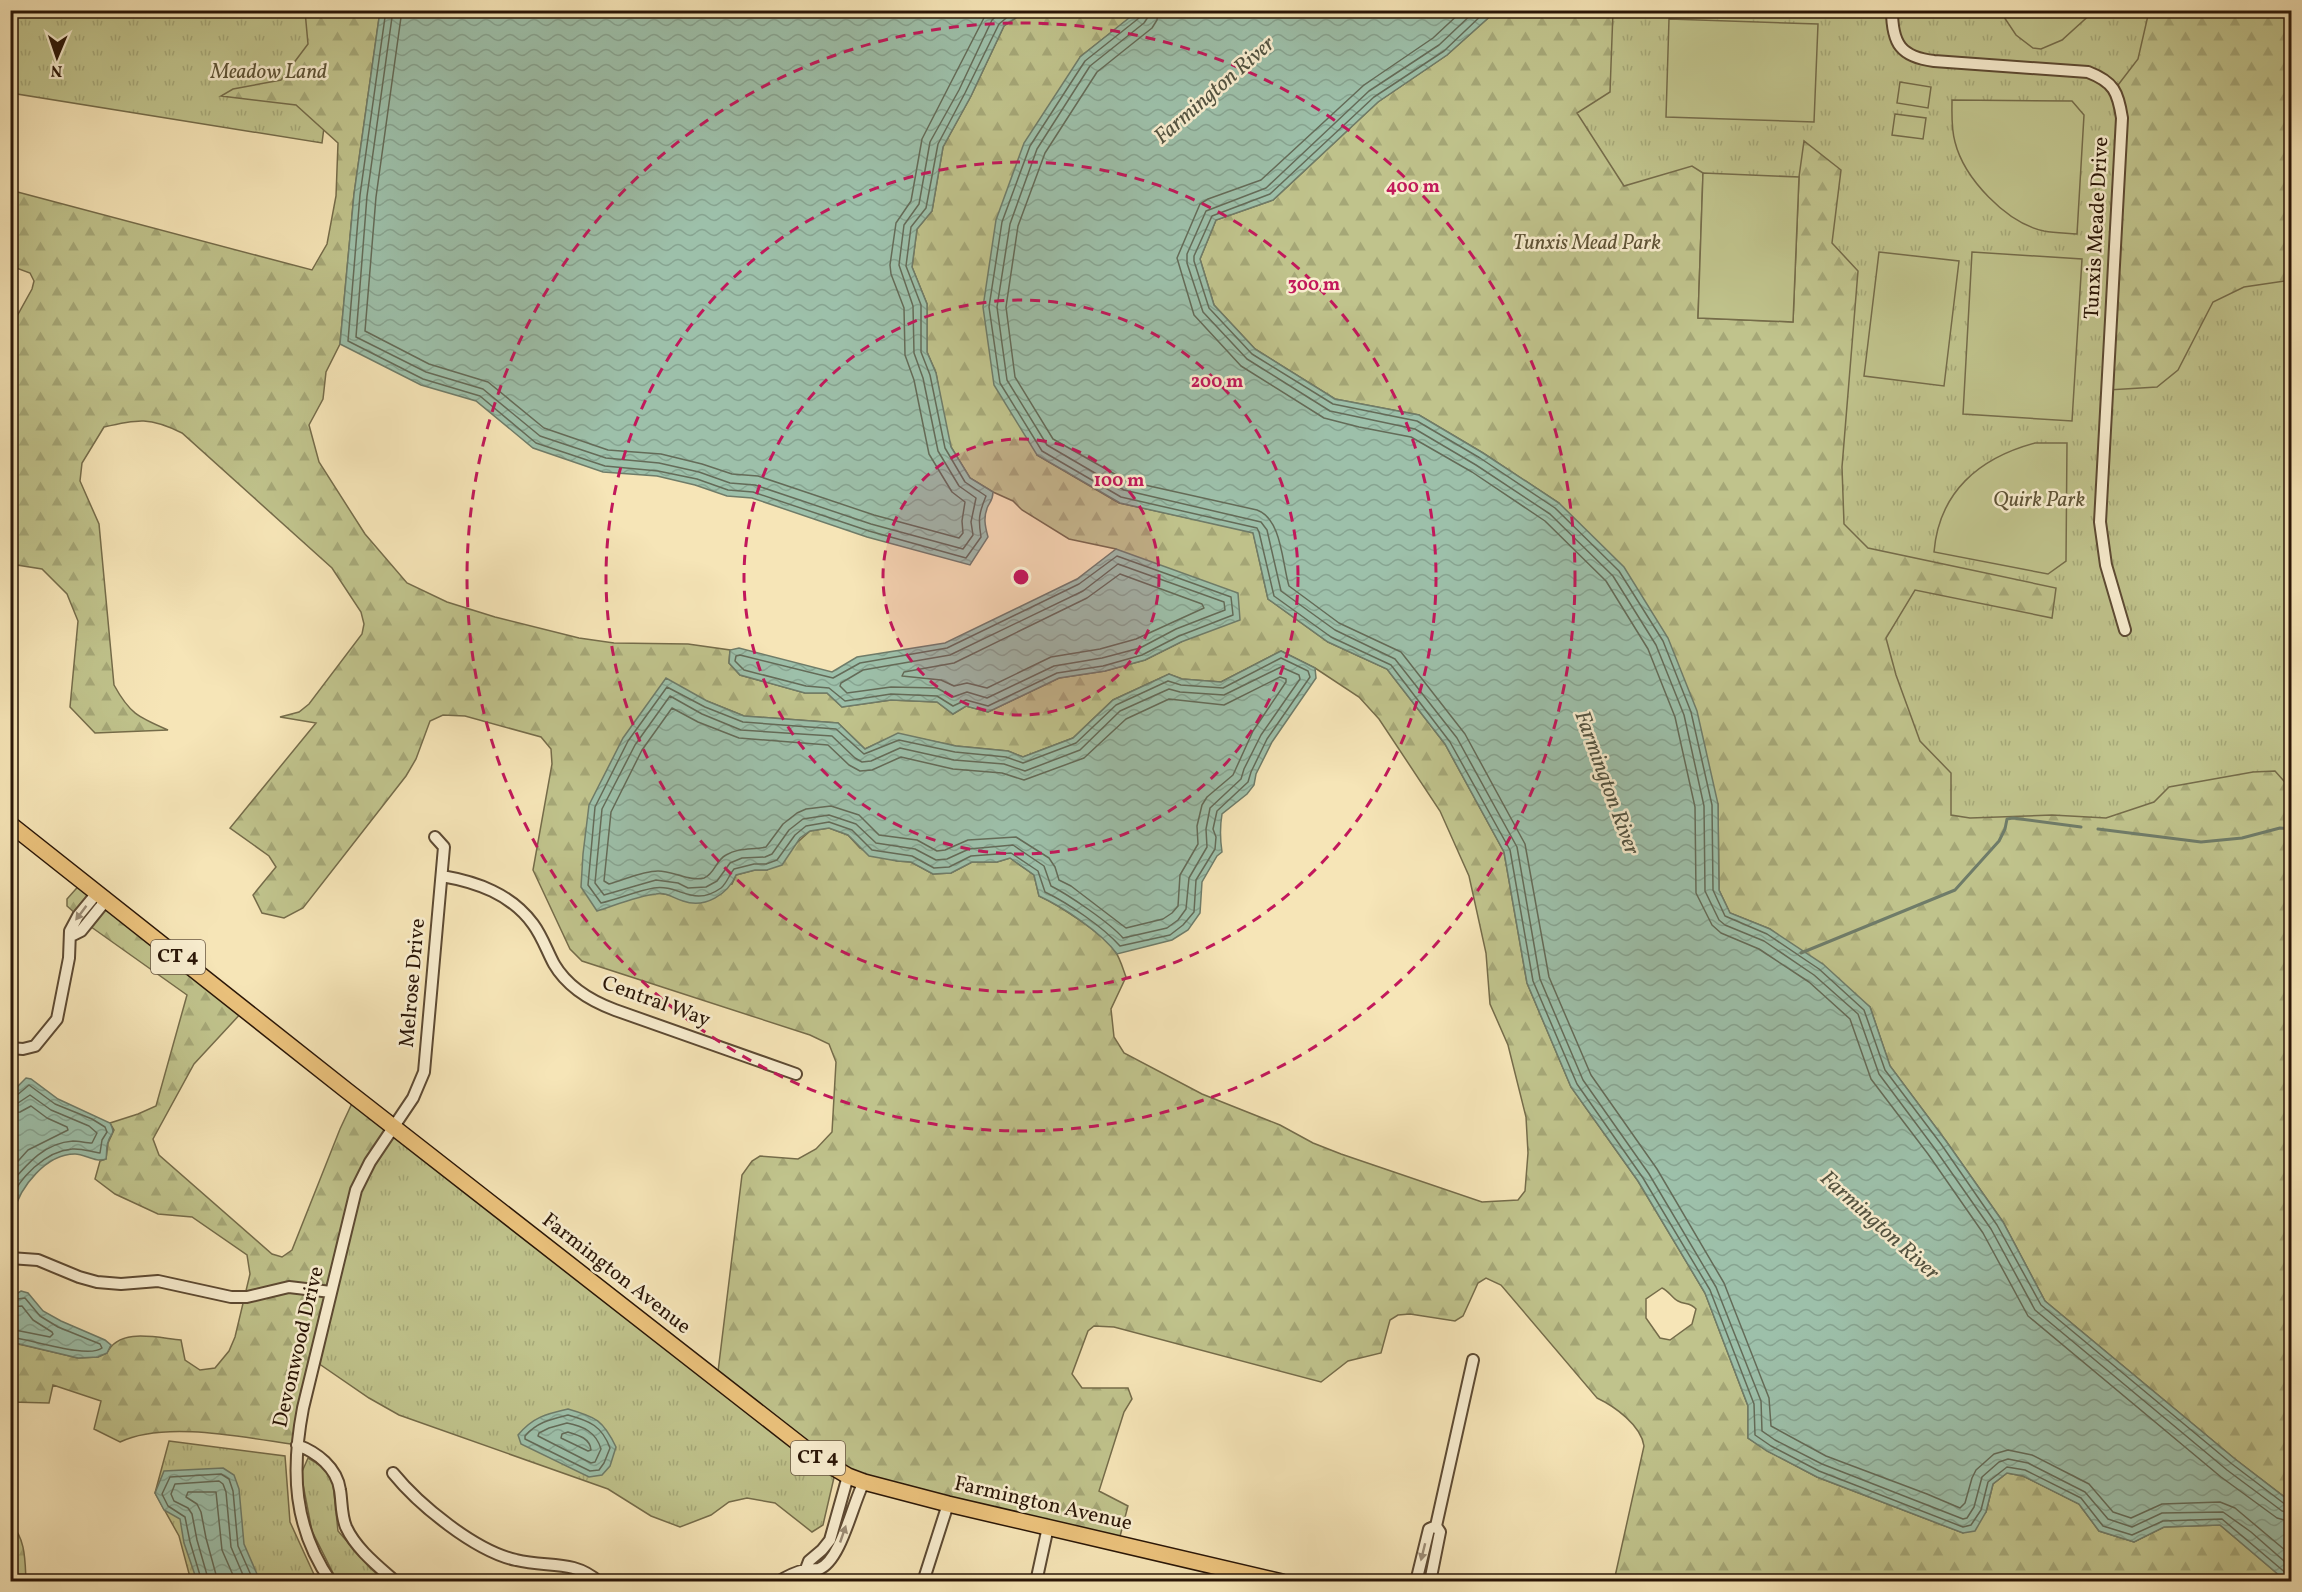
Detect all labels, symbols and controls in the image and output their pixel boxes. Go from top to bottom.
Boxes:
north arrow [27,27,87,87]
water label: Farmington River [1148,29,1283,152]
park label: Meadow Land [210,58,327,87]
text: N [50,59,63,81]
street label: Tunxis Meade Drive [2078,136,2116,320]
text: 400 m [1386,175,1440,200]
park label: Tunxis Mead Park [1513,229,1661,258]
text: 300 m [1288,273,1340,298]
text: 200 m [1191,370,1243,395]
text: 100 m [1094,469,1144,494]
park label: Quirk Park [1993,486,2085,515]
centre of rings [1011,567,1031,587]
water label: Farmington River [1566,707,1647,860]
one-way arrow [75,905,87,921]
street label: Melrose Drive [393,917,433,1049]
road number: CT 4 [151,940,205,974]
street label: Central Way [598,969,715,1035]
water label: Farmington River [1812,1164,1946,1289]
street label: Farmington Avenue [535,1207,697,1341]
street label: Devonwood Drive [266,1264,332,1430]
road number: CT 4 [791,1441,845,1475]
street label: Farmington Avenue [951,1469,1135,1539]
one-way arrow [839,1525,849,1543]
one-way arrow [1418,1543,1428,1561]

